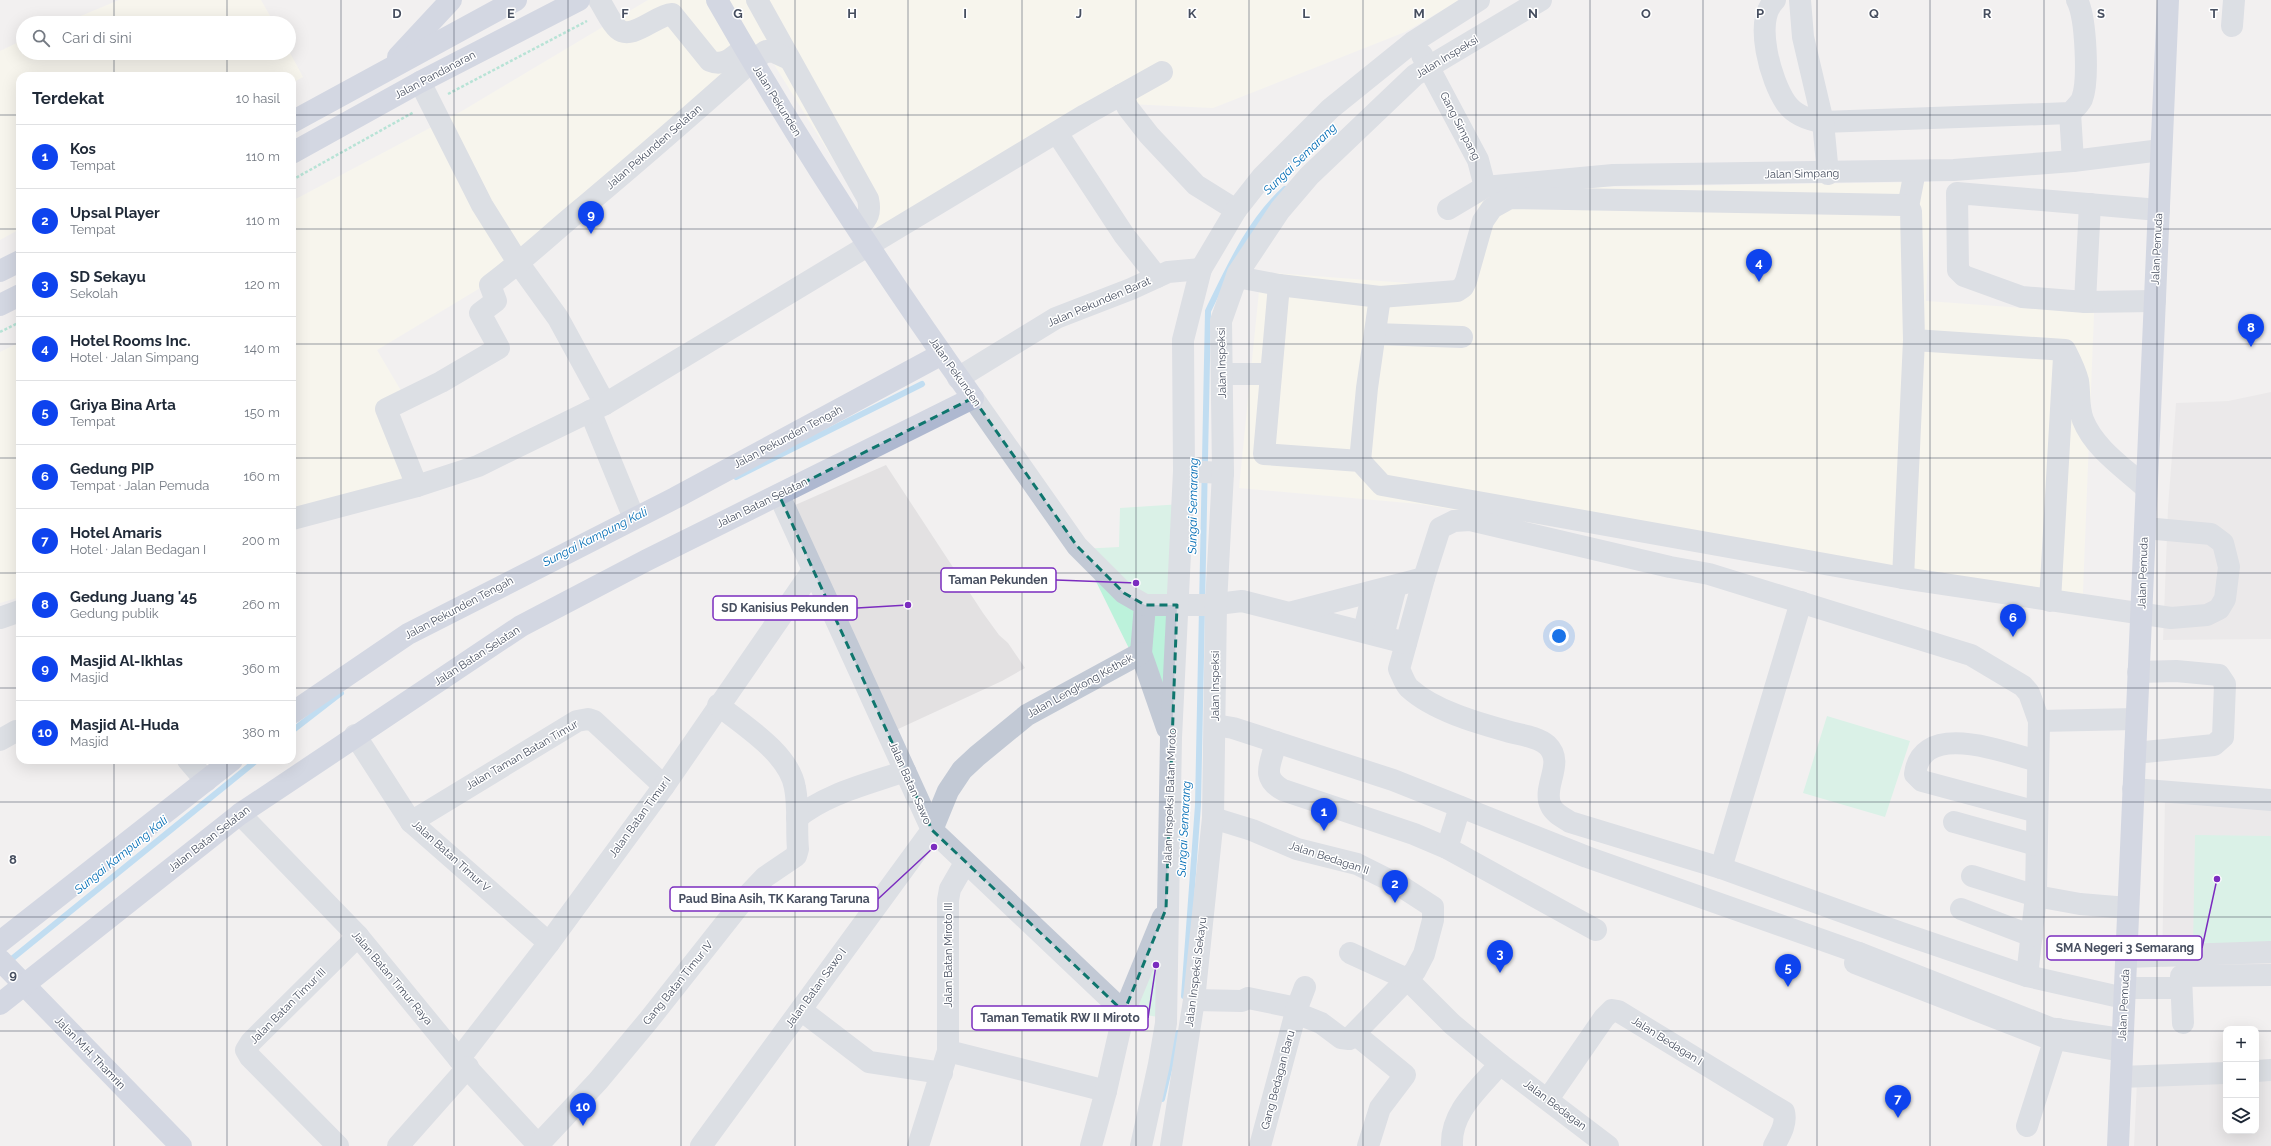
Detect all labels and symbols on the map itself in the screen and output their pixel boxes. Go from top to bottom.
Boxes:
text: D [392,6,402,21]
text: E [507,6,515,21]
text: F [621,6,629,21]
text: G [733,6,743,21]
text: H [847,6,857,21]
text: I [963,6,967,21]
text: J [1076,6,1082,21]
text: K [1188,6,1197,21]
text: L [1302,6,1310,21]
text: M [1413,6,1425,21]
text: N [1528,6,1538,21]
text: O [1641,6,1651,21]
text: P [1756,6,1764,21]
text: Q [1869,6,1879,21]
text: R [1983,6,1992,21]
text: S [2097,6,2105,21]
text: T [2210,6,2218,21]
street label: Jalan Inspeksi [1413,33,1481,81]
street label: Jalan Pandanaran [392,48,478,102]
street label: Jalan Pekunden [750,63,804,139]
street label: Gang Simpang [1437,90,1483,162]
street label: Jalan Pekunden Selatan [604,102,704,192]
water label: Sungai Semarang [1260,120,1340,198]
street label: Jalan Simpang [1765,167,1839,181]
pin: 9 [578,201,604,234]
street label: Jalan Pemuda [2149,213,2165,285]
pin: 4 [1746,249,1772,282]
street label: Jalan Pekunden Barat [1046,274,1153,330]
pin: 8 [2238,314,2264,347]
street label: Jalan Inspeksi [1215,328,1229,398]
street label: Jalan Pekunden [926,335,984,409]
street label: Jalan Pekunden Tengah [731,403,845,471]
water label: Sungai Semarang [1185,458,1201,555]
street label: Jalan Batan Selatan [714,475,810,531]
water label: Sungai Kampung Kali [539,504,650,570]
street label: Jalan Pemuda [2135,537,2151,609]
callout: Taman Pekunden [941,568,1056,592]
text: Taman Pekunden [948,573,1048,587]
street label: Jalan Pekunden Tengah [402,574,516,642]
callout: SD Kanisius Pekunden [713,596,857,620]
text: SD Kanisius Pekunden [721,601,849,615]
pin: 6 [2000,604,2026,637]
street label: Jalan Batan Selatan [432,623,522,689]
your location [1549,626,1569,646]
street label: Jalan Lengkong Kethek [1025,651,1135,721]
street label: Jalan Inspeksi [1209,651,1222,721]
street label: Jalan Taman Batan Timur [464,717,581,792]
street label: Jalan Inspeksi Batan Miroto [1161,727,1179,866]
street label: Jalan Batan Sawo [886,740,934,827]
street label: Jalan Batan Timur I [606,774,674,860]
water label: Sungai Semarang [1174,780,1194,879]
pin: 1 [1311,798,1337,831]
street label: Jalan Batan Selatan [166,803,252,875]
water label: Sungai Kampung Kali [71,813,171,897]
street label: Jalan Batan Timur V [409,818,493,895]
street label: Jalan Bedagan II [1287,839,1371,877]
text: 8 [9,852,17,867]
pin: 2 [1382,870,1408,903]
callout: Paud Bina Asih, TK Karang Taruna [670,887,878,911]
text: Paud Bina Asih, TK Karang Taruna [678,892,870,906]
street label: Jalan Batan Miroto III [942,903,955,1007]
street label: Jalan Inspeksi Sekayu [1183,916,1209,1028]
street label: Jalan Batan Timur Raya [349,929,435,1027]
callout: SMA Negeri 3 Semarang [2047,936,2202,960]
street label: Gang Batan Timur IV [640,938,716,1028]
pin: 3 [1487,940,1513,973]
text: SMA Negeri 3 Semarang [2056,941,2194,955]
street label: Jalan Batan Sawo I [783,946,849,1030]
pin: 5 [1775,954,1801,987]
street label: Jalan Batan Timur III [247,965,329,1047]
text: 9 [9,967,17,982]
street label: Jalan Pemuda [2116,969,2132,1041]
callout: Taman Tematik RW II Miroto [972,1006,1148,1030]
text: Taman Tematik RW II Miroto [980,1011,1140,1025]
street label: Jalan M.H. Thamrin [52,1014,128,1092]
street label: Jalan Bedagan I [1629,1014,1705,1068]
street label: Gang Bedagan Baru [1258,1029,1298,1131]
street label: Jalan Bedagan [1521,1077,1589,1133]
pin: 7 [1885,1085,1911,1118]
pin: 10 [570,1093,596,1126]

